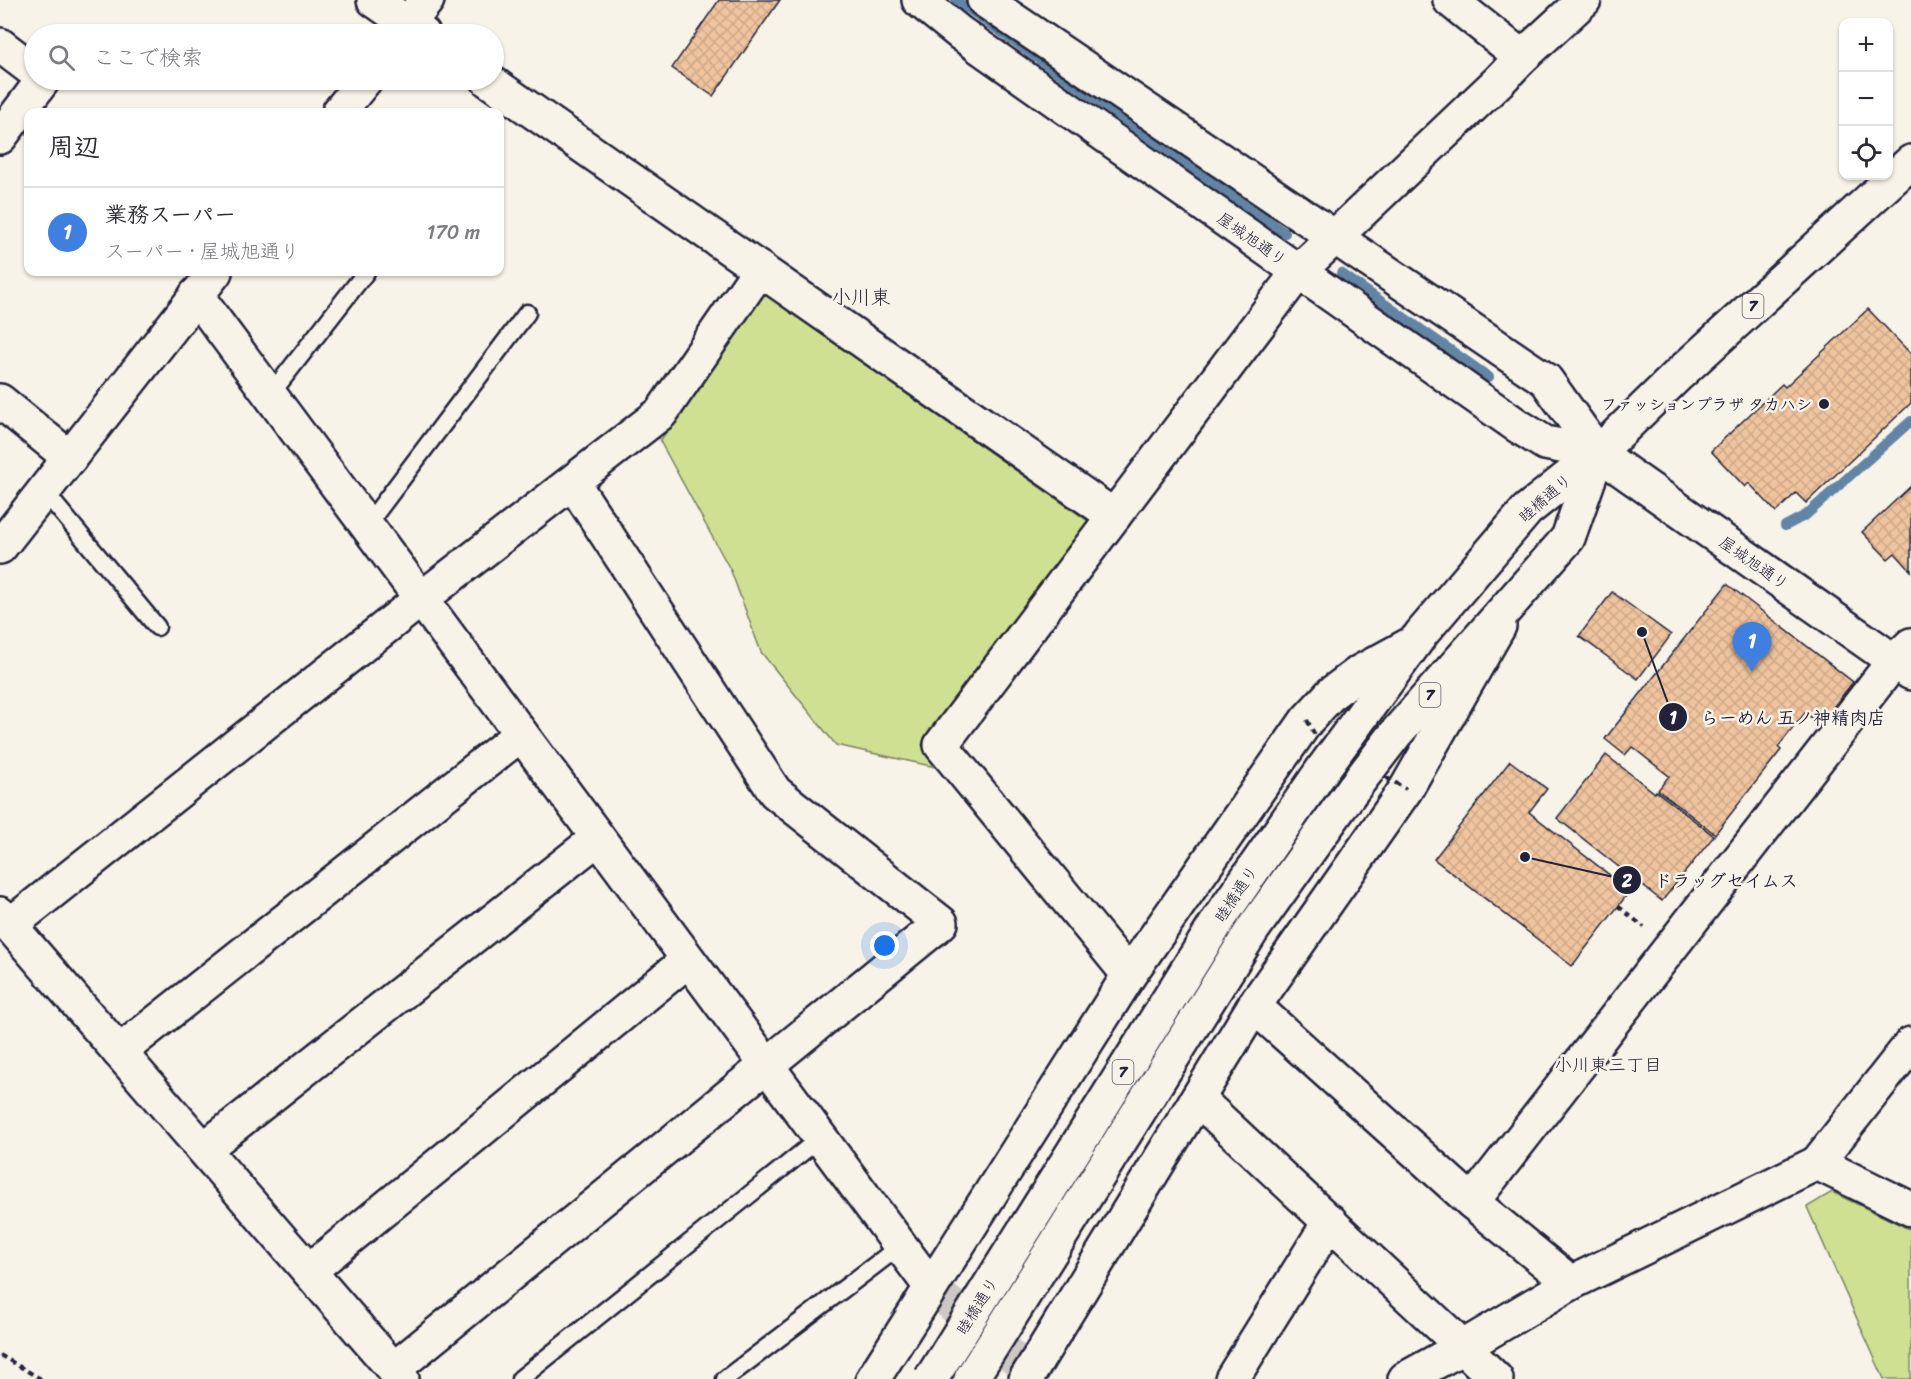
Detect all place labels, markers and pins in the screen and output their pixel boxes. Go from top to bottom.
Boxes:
place label: ファッションプラザ タカハシ [1601,390,1812,419]
marker: ファッションプラザ タカハシ [1817,397,1831,411]
pin: 1 [1732,622,1772,672]
callout: らーめん 五ノ神精肉店 [1658,699,1897,735]
callout: ドラッグセイムス [1612,862,1810,898]

